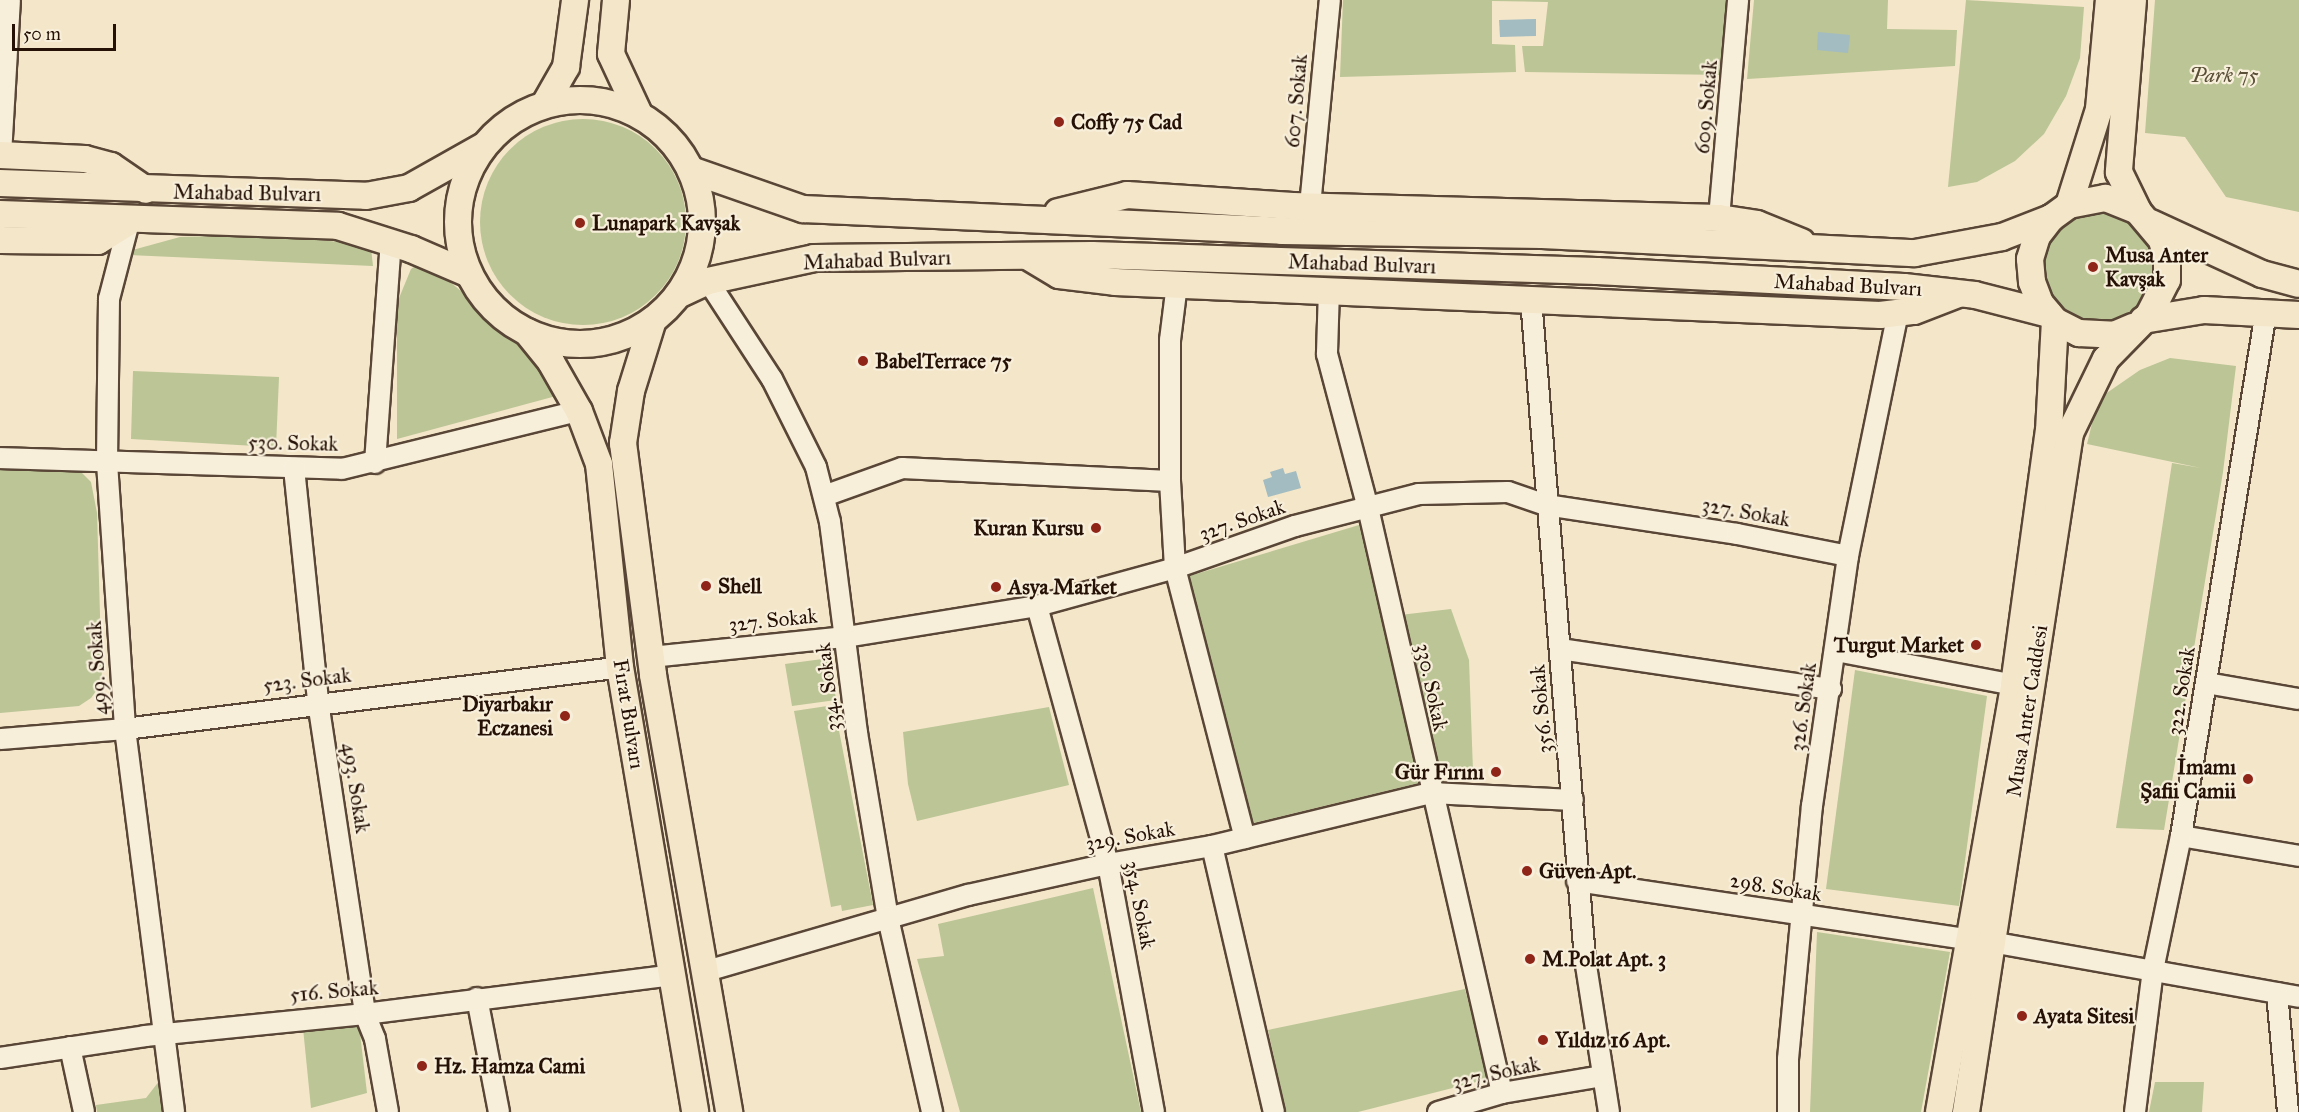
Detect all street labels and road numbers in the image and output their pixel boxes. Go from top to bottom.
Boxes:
street label: 607. Sokak [1279,53,1313,149]
street label: 609. Sokak [1689,59,1723,155]
street label: Mahabad Bulvarı [173,179,321,207]
street label: Mahabad Bulvarı [802,245,952,275]
street label: Mahabad Bulvarı [1287,249,1437,279]
street label: Mahabad Bulvarı [1773,269,1923,301]
street label: 530. Sokak [248,430,338,456]
street label: 327. Sokak [1700,492,1792,532]
street label: 327. Sokak [1196,494,1288,546]
street label: 327. Sokak [727,603,819,637]
street label: 499. Sokak [81,620,113,716]
street label: Musa Anter Caddesi [2001,623,2053,799]
street label: 334. Sokak [810,641,846,733]
street label: 330. Sokak [1410,641,1454,733]
street label: 322. Sokak [2162,645,2200,737]
street label: Fırat Bulvarı [608,657,650,771]
street label: 326. Sokak [1784,661,1822,753]
street label: 523. Sokak [262,662,352,698]
street label: 356. Sokak [1525,664,1557,754]
street label: 493. Sokak [336,741,376,835]
street label: 329. Sokak [1083,816,1177,856]
street label: 354. Sokak [1119,859,1161,951]
street label: 298. Sokak [1728,867,1824,907]
street label: 516. Sokak [289,975,379,1007]
street label: 327. Sokak [1450,1051,1542,1095]

